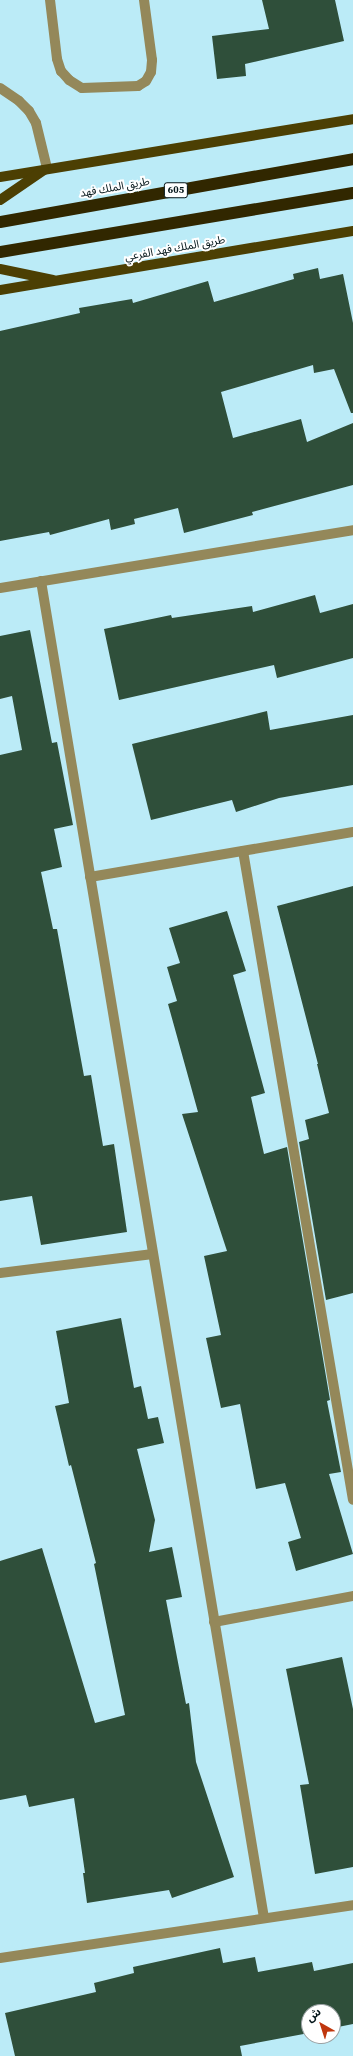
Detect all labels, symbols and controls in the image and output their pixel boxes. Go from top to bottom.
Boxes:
street label: طريق الملك فهد [79,175,151,201]
road number: 605 [163,182,189,198]
street label: طريق الملك فهد الفرعي [124,234,226,264]
north arrow [301,2004,341,2044]
text: ش [303,2004,324,2026]

